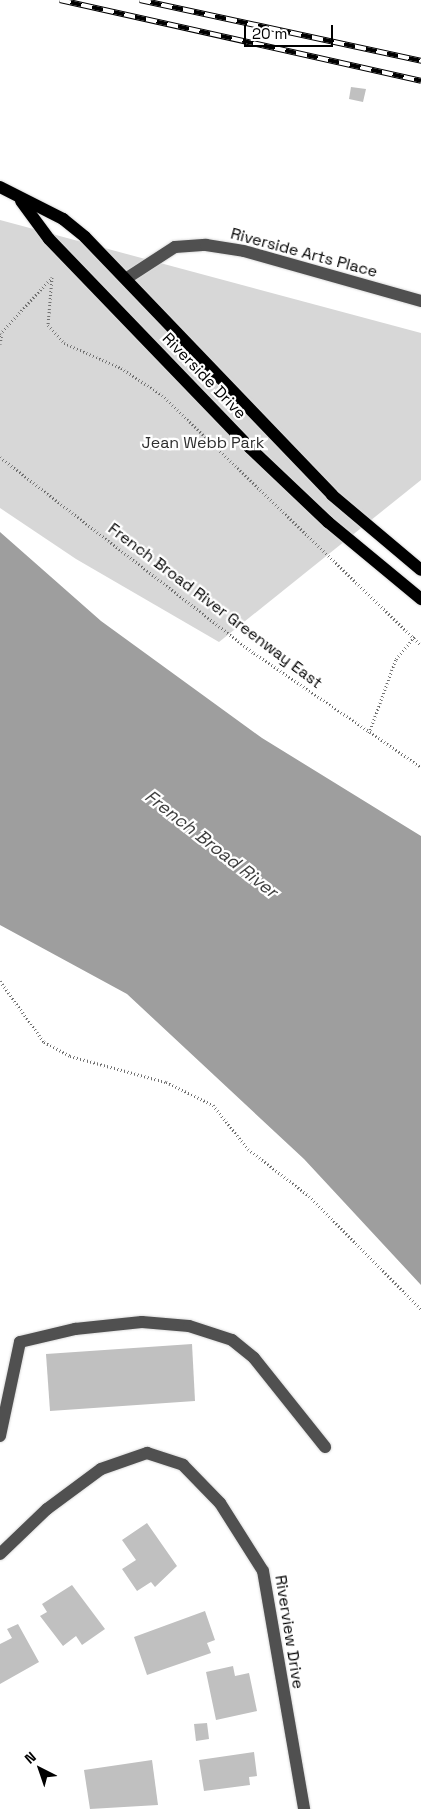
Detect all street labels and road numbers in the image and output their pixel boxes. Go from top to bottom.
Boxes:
street label: Riverside Arts Place [228,224,380,282]
street label: Riverside Drive [158,329,250,423]
street label: French Broad River Greenway East [104,519,326,693]
street label: Riverview Drive [271,1574,307,1690]

